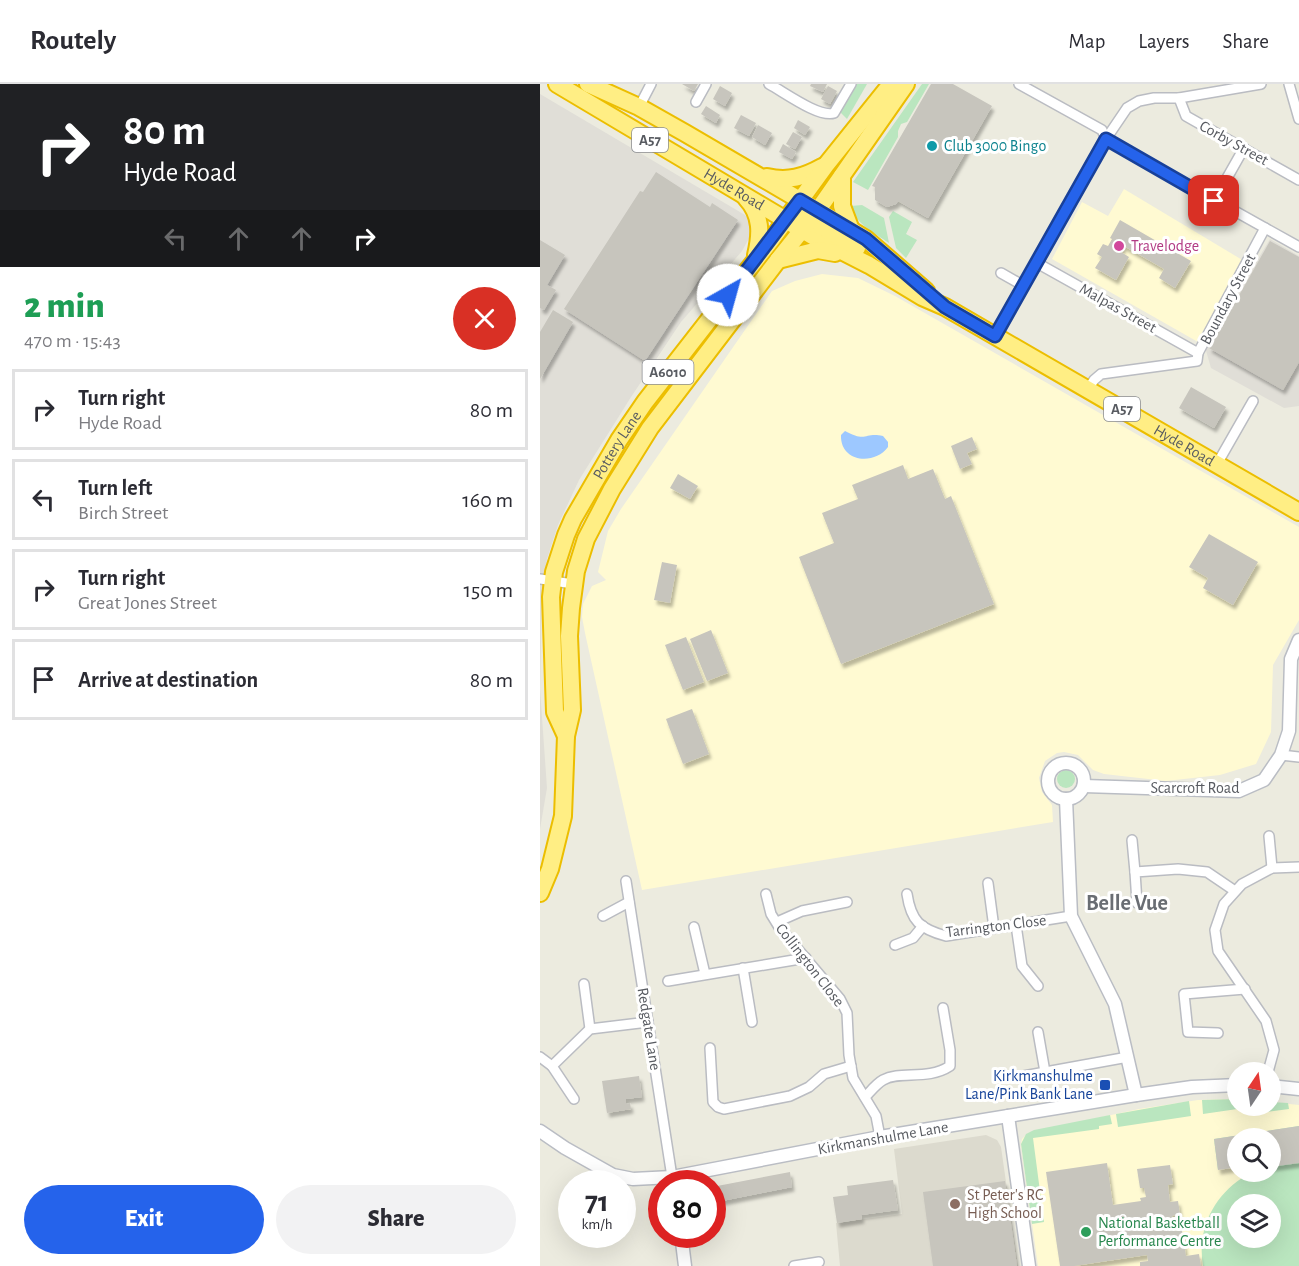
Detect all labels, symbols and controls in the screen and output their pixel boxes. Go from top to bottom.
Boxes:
text: Routely [30,27,116,55]
text: Map [1069,31,1105,52]
text: Layers [1138,31,1189,52]
text: Share [1222,31,1269,52]
icon: right [24,108,102,186]
text: 80 m [123,110,206,152]
street label: Corby Street [1196,118,1271,169]
road number: A57 [632,128,668,152]
place label: Club 3000 Bingo [944,138,1046,154]
marker: Club 3000 Bingo [925,139,939,153]
text: Hyde Road [123,159,236,186]
street label: Hyde Road [701,165,767,213]
pin [1188,175,1239,226]
icon: arrive [1197,184,1230,217]
icon: left [159,222,192,255]
icon: ahead [222,222,255,255]
icon: ahead [285,222,318,255]
icon: right [348,222,381,255]
place label: Travelodge [1131,238,1199,254]
marker: Travelodge [1112,239,1126,253]
street label: Boundary Street [1197,251,1260,348]
position arrow [696,263,760,327]
street label: Malpas Street [1077,280,1159,336]
button: close [453,287,516,350]
text: 2 min [24,288,105,324]
text: 470 m · 15:43 [24,331,121,351]
road number: A6010 [642,360,694,384]
text: Turn right [78,387,165,409]
icon: right [27,393,60,426]
road number: A57 [1104,397,1140,421]
text: 80 m [470,399,513,421]
street label: Pottery Lane [590,408,644,482]
text: Hyde Road [78,413,162,433]
street label: Hyde Road [1151,422,1217,469]
text: Turn left [78,477,152,499]
icon: left [27,483,60,516]
text: 160 m [462,489,513,511]
text: Birch Street [78,503,169,523]
text: Turn right [78,567,165,589]
icon: right [27,573,60,606]
text: 150 m [463,579,513,601]
text: Great Jones Street [78,593,217,613]
icon: arrive [27,663,60,696]
text: Arrive at destination [78,669,258,691]
text: 80 m [470,669,513,691]
street label: Scarcroft Road [1151,780,1239,796]
district label: Belle Vue [1086,892,1168,914]
street label: Tarrington Close [945,912,1047,940]
street label: Collington Close [773,920,847,1010]
street label: Redgate Lane [635,987,663,1071]
north arrow [1227,1062,1281,1116]
map controls [1227,1062,1281,1248]
place label: Kirkmanshulme Lane/Pink Bank Lane [965,1068,1093,1102]
marker: Kirkmanshulme Lane/Pink Bank Lane [1098,1078,1112,1092]
street label: Kirkmanshulme Lane [817,1119,949,1157]
button: search [1227,1128,1281,1182]
speed limit sign: 80 [648,1170,726,1248]
button: Exit [24,1185,264,1254]
button: Share [276,1185,516,1254]
text: 71 [585,1187,609,1217]
place label: St Peter's RC High School [967,1187,1043,1221]
button: layers [1227,1194,1281,1248]
marker: St Peter's RC High School [948,1197,962,1211]
place label: National Basketball Performance Centre [1098,1215,1221,1249]
text: km/h [582,1217,612,1232]
marker: National Basketball Performance Centre [1079,1225,1093,1239]

